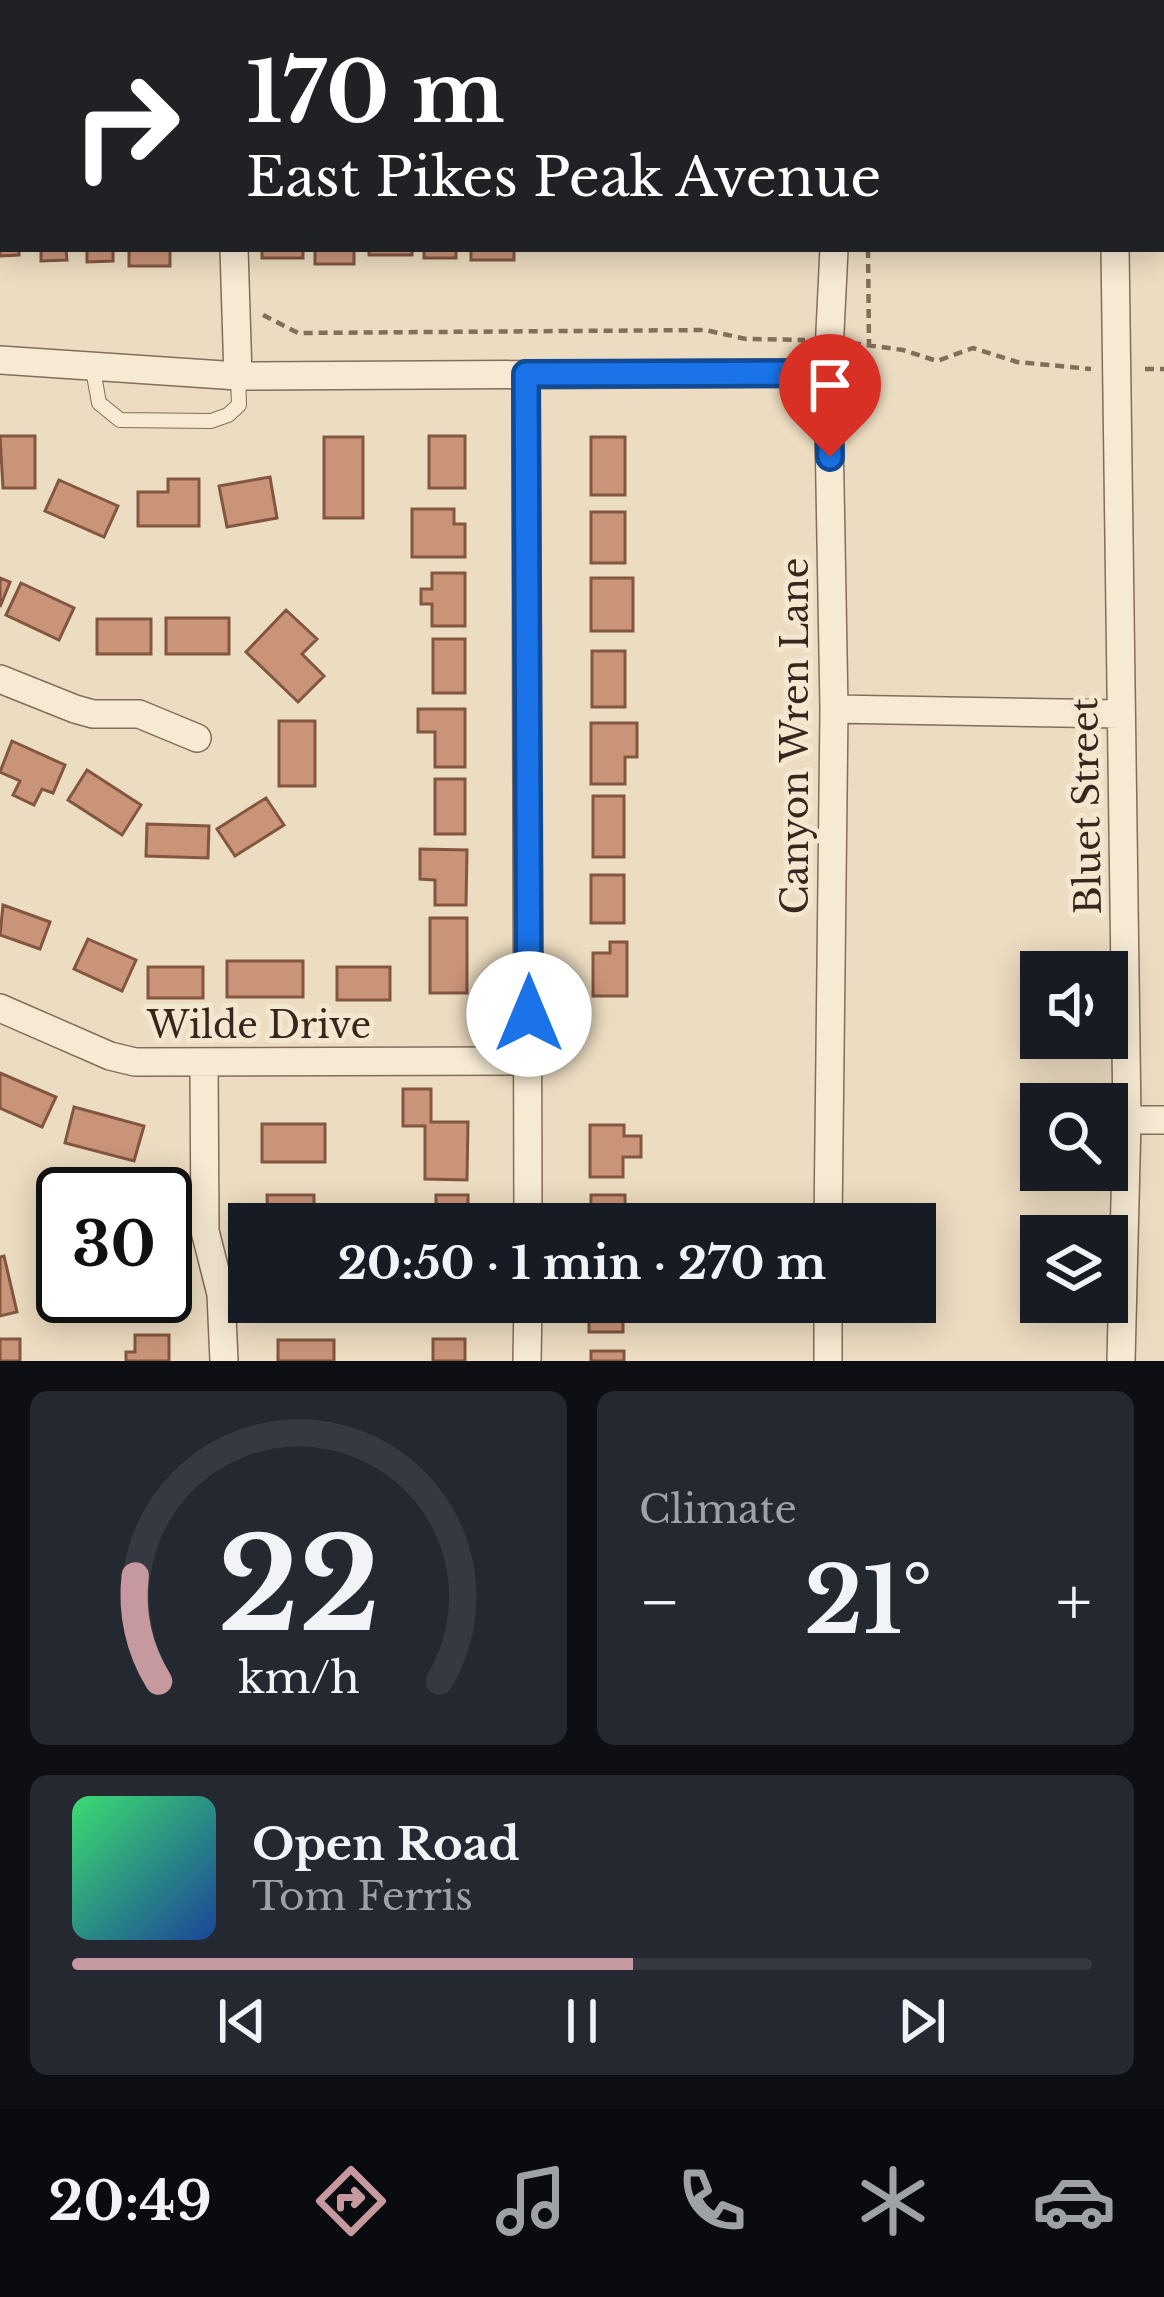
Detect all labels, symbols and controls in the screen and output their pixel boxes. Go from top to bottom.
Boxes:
text: 170 m [246,41,505,145]
icon: right [48,48,204,204]
text: East Pikes Peak Avenue [246,144,881,211]
pin [779,334,881,457]
icon: arrive [797,352,863,418]
street label: Canyon Wren Lane [773,558,818,914]
street label: Bluet Street [1062,697,1111,915]
position arrow [466,951,592,1077]
map controls [1020,951,1128,1323]
button: sound [1020,951,1128,1059]
street label: Wilde Drive [146,1003,371,1048]
button: search [1020,1083,1128,1191]
speed limit sign: 30 [36,1167,192,1323]
button: layers [1020,1215,1128,1323]
text: 20:50 · 1 min · 270 m [338,1235,826,1291]
text: Climate [639,1485,797,1534]
text: 22 [217,1509,380,1664]
text: 21° [804,1546,932,1657]
text: − [639,1561,681,1643]
text: + [1056,1561,1092,1643]
text: km/h [238,1651,359,1705]
text: Open Road [252,1816,520,1872]
text: Tom Ferris [252,1872,473,1921]
icon: previous [209,1988,275,2054]
icon: pause [549,1988,615,2054]
icon: next [889,1988,955,2054]
icon: directions [309,2159,393,2243]
icon: music [489,2159,573,2243]
icon: phone [670,2159,754,2243]
icon: climate [851,2159,935,2243]
icon: car [1032,2159,1116,2243]
text: 20:49 [48,2168,212,2235]

